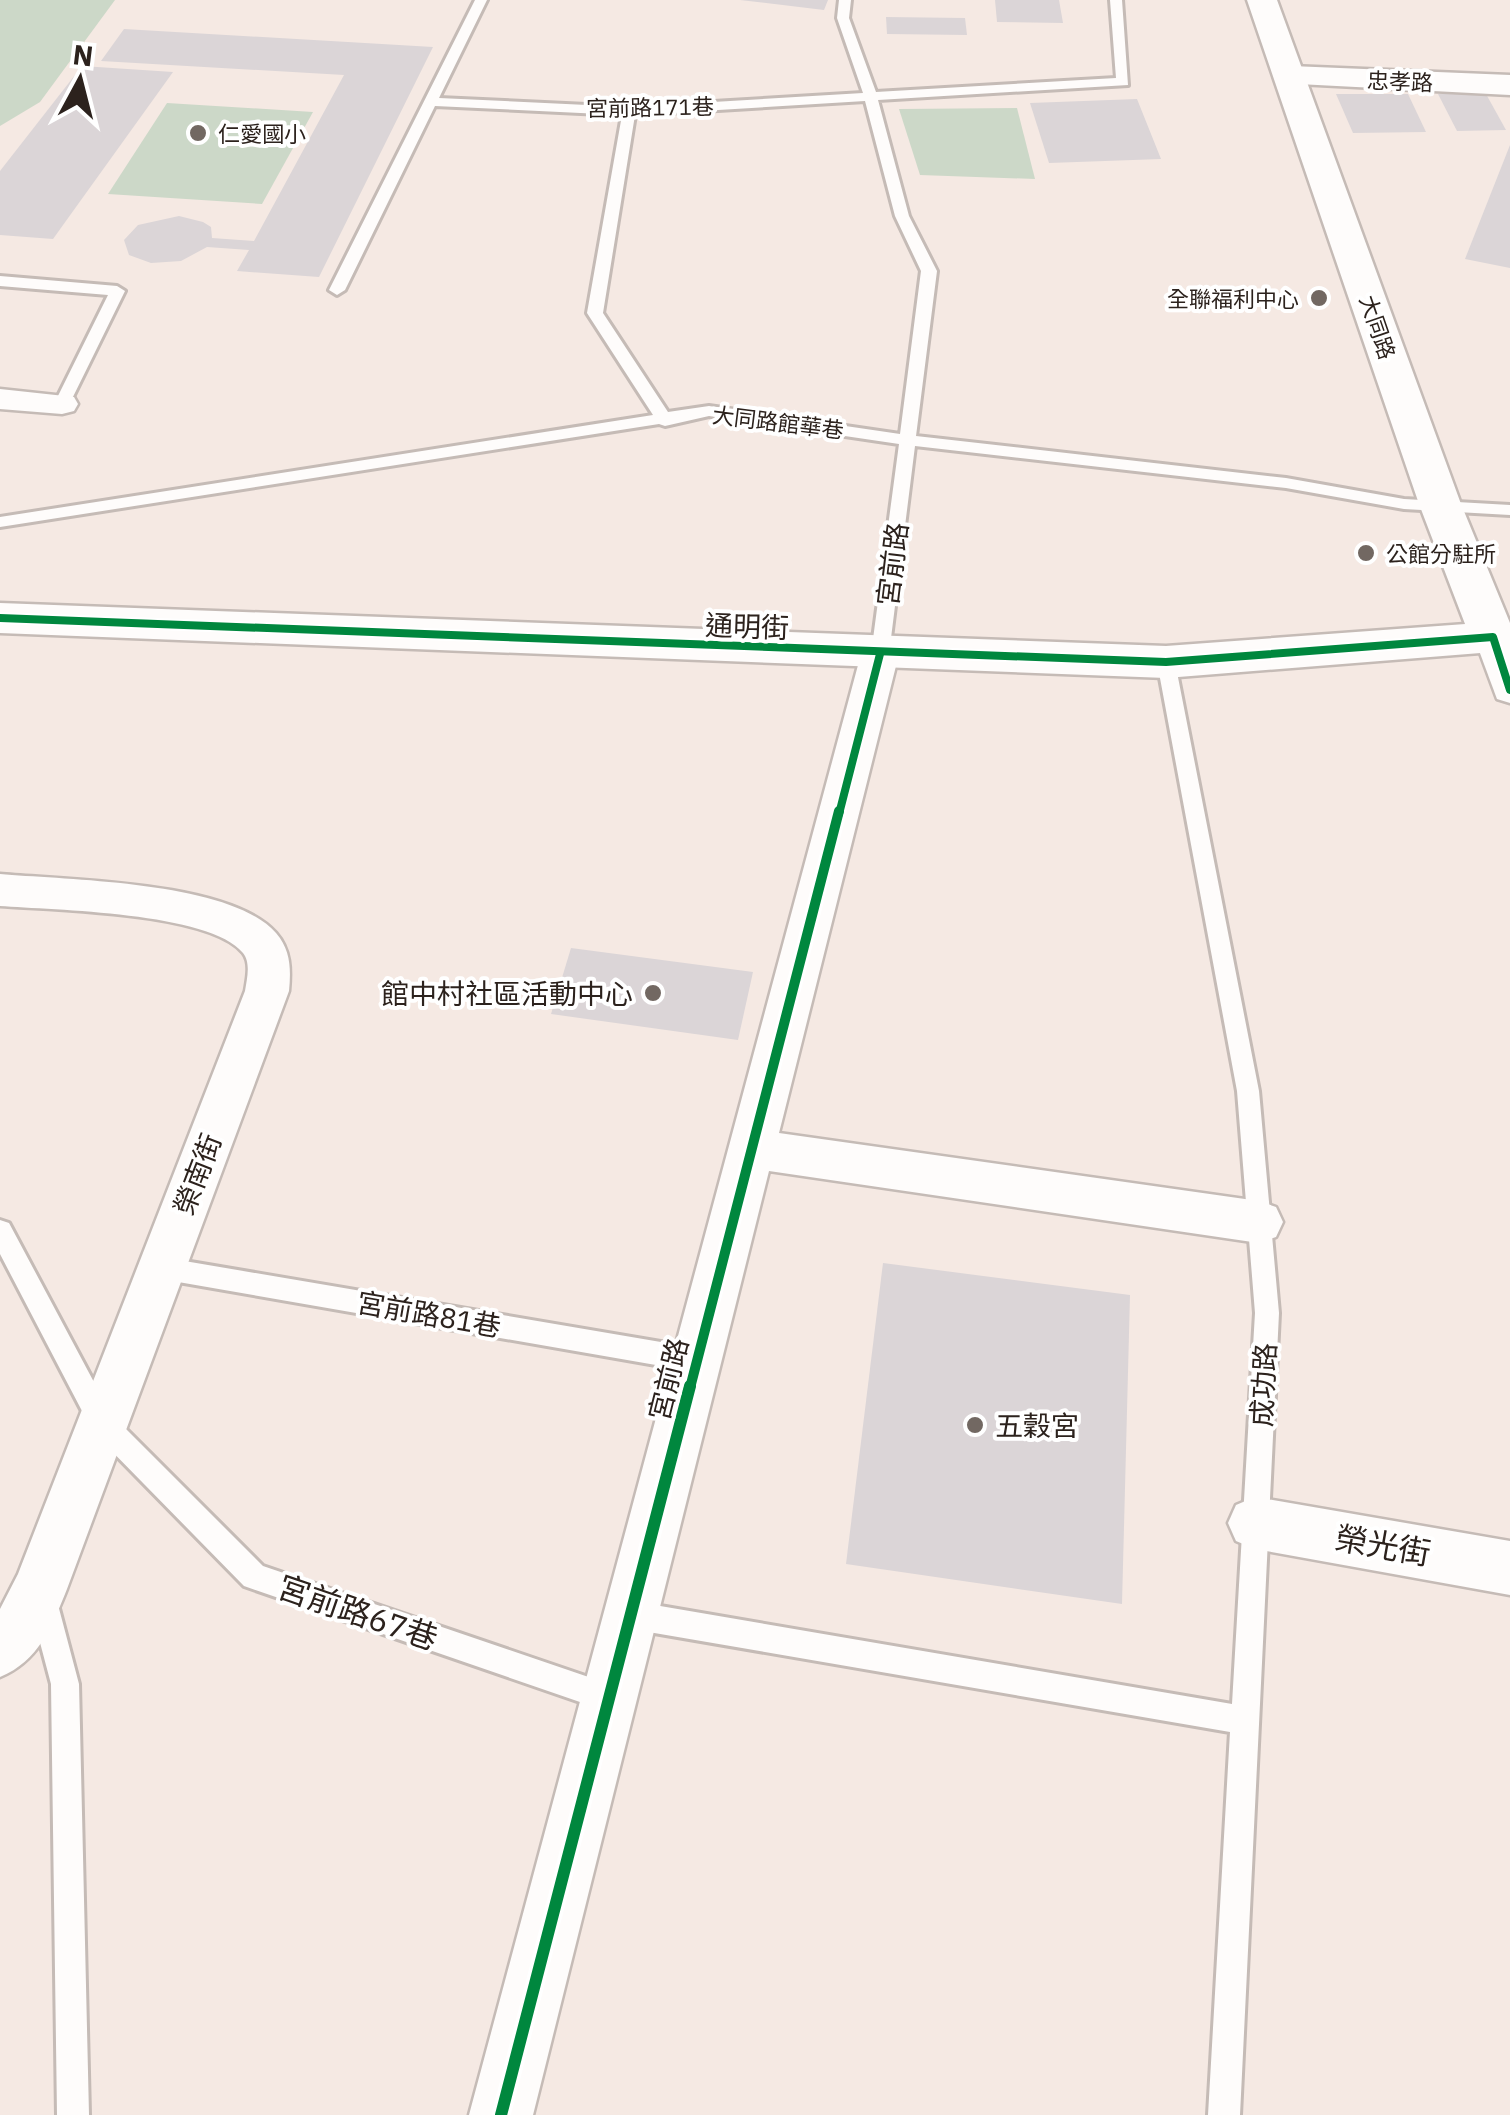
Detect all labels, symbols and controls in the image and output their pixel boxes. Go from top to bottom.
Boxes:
north arrow [30,30,130,130]
text: N [71,35,95,74]
street label: 忠孝路 [1367,65,1433,97]
street label: 宮前路171巷 [586,91,714,123]
place label: 仁愛國小 [218,119,306,148]
marker: 仁愛國小 [187,122,209,144]
place label: 全聯福利中心 [1167,284,1299,313]
marker: 全聯福利中心 [1308,287,1330,309]
street label: 大同路 [1354,291,1402,363]
street label: 大同路館華巷 [711,400,845,444]
street label: 宮前路 [869,520,915,608]
place label: 公館分駐所 [1386,539,1496,568]
marker: 公館分駐所 [1355,542,1377,564]
street label: 通明街 [704,606,790,646]
place label: 館中村社區活動中心 [381,975,633,1012]
marker: 館中村社區活動中心 [642,982,664,1004]
street label: 榮南街 [165,1128,229,1220]
street label: 宮前路81巷 [354,1283,504,1345]
street label: 宮前路 [640,1334,696,1424]
street label: 成功路 [1242,1342,1284,1428]
place label: 五穀宮 [995,1407,1079,1444]
marker: 五穀宮 [964,1414,986,1436]
street label: 榮光街 [1332,1516,1434,1574]
street label: 宮前路67巷 [272,1565,444,1659]

